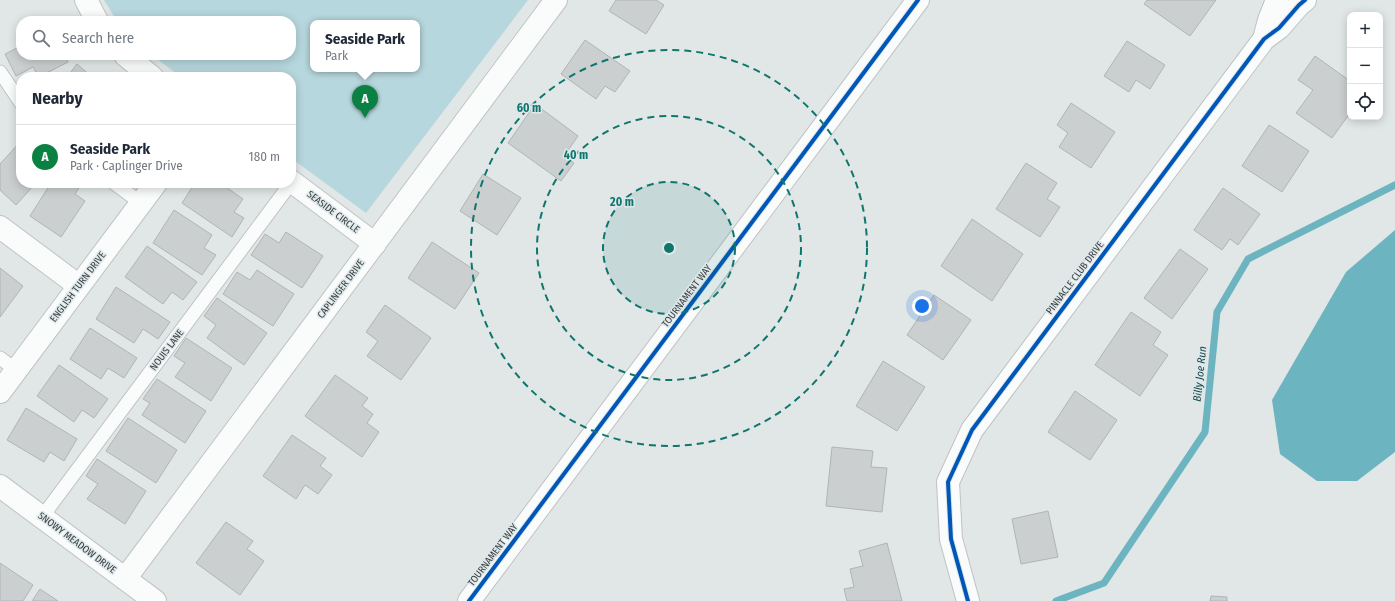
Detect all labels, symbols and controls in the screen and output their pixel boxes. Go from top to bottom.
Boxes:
map controls [1347,12,1383,120]
button: + [1347,12,1383,48]
search box [16,16,296,60]
popup [310,20,420,72]
icon: search [30,27,52,49]
text: Search here [62,29,134,47]
text: Seaside Park [325,30,405,48]
text: Park [325,48,348,63]
button: − [1347,48,1383,84]
button: locate [1347,84,1383,120]
pin: A [352,85,378,118]
text: Nearby [32,88,83,109]
text: 60 m [517,101,541,115]
text: Seaside Park [70,140,150,158]
text: 40 m [564,148,588,162]
text: A [41,149,49,164]
text: 180 m [249,149,280,164]
text: Park · Caplinger Drive [70,158,183,173]
street label: SEASIDE CIRCLE [304,188,362,236]
text: 20 m [609,195,634,209]
street label: PINNACLE CLUB DRIVE [1044,239,1107,317]
centre of rings [662,241,676,255]
street label: ENGLISH TURN DRIVE [48,249,109,325]
street label: CAPLINGER DRIVE [315,257,367,321]
street label: TOURNAMENT WAY [660,262,714,330]
your location [912,296,932,316]
street label: NOUIS LANE [148,327,187,373]
water label: Billy Joe Run [1191,345,1209,402]
street label: SNOWY MEADOW DRIVE [36,510,119,576]
street label: TOURNAMENT WAY [466,521,520,589]

